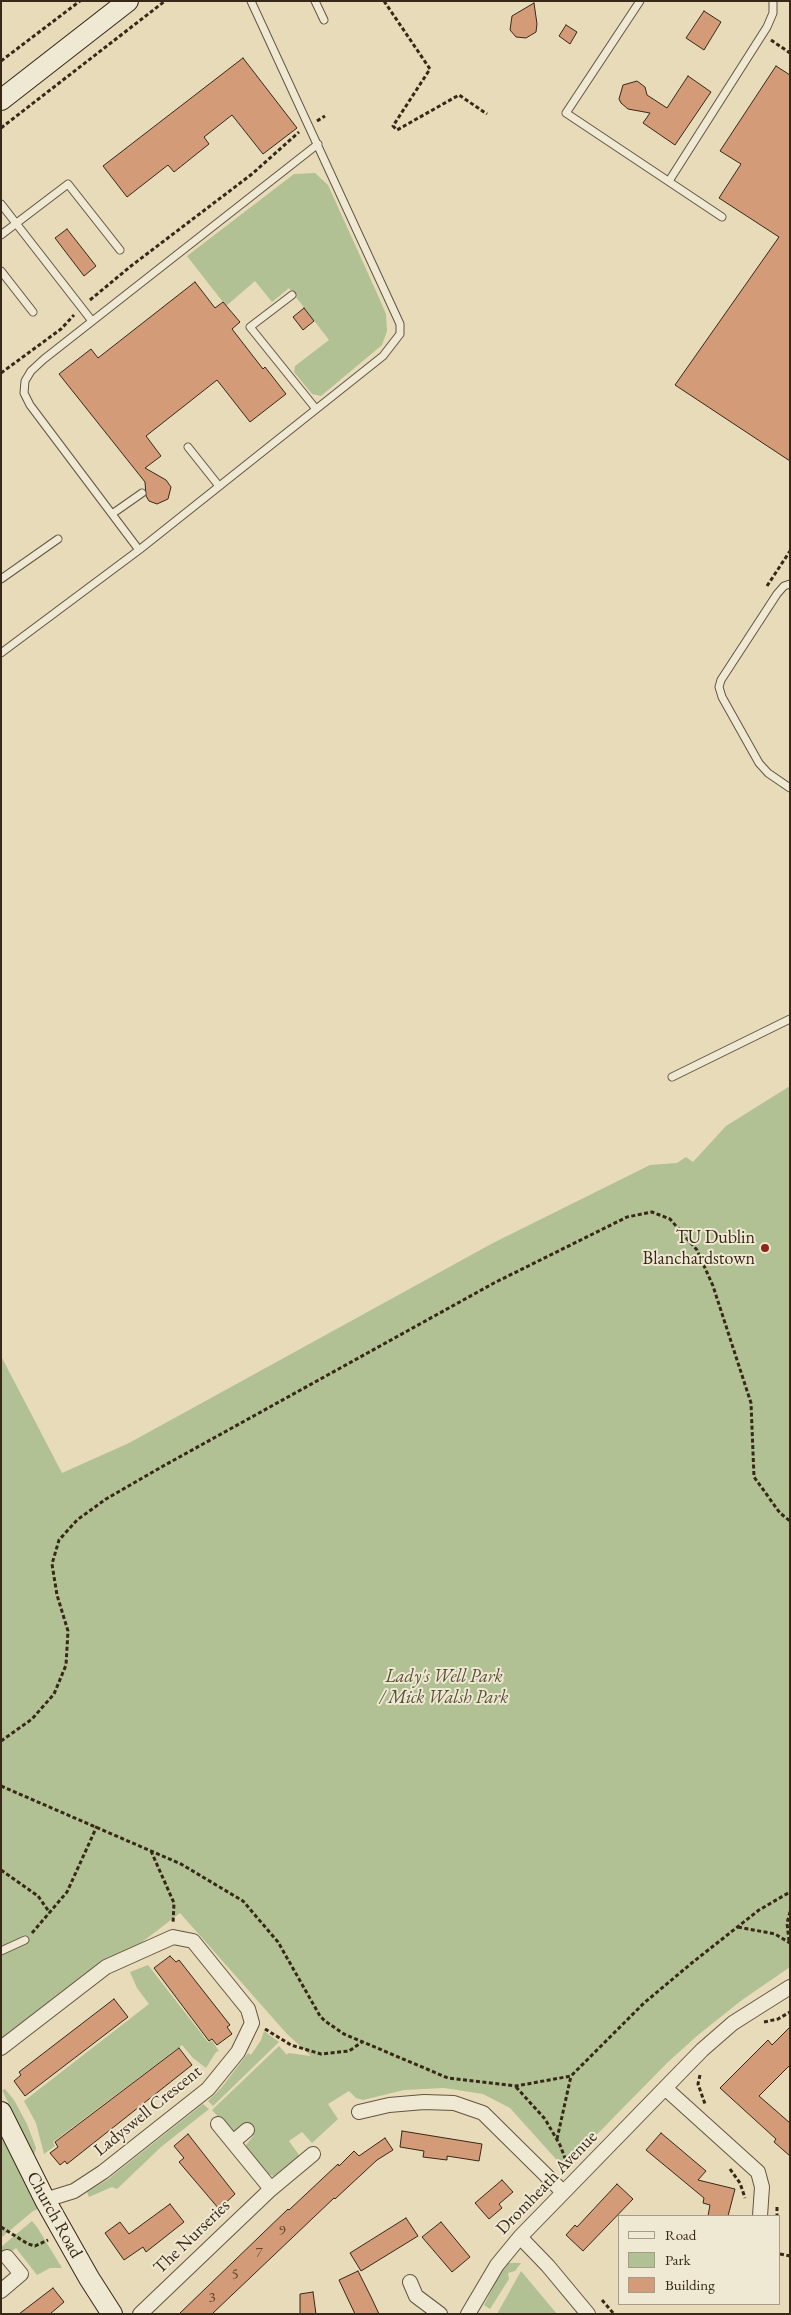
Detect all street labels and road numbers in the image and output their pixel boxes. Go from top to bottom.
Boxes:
street label: Ladyswell Crescent [90,2061,206,2161]
street label: Dromheath Avenue [492,2127,602,2239]
street label: Church Road [21,2168,87,2262]
street label: The Nurseries [149,2195,235,2279]

